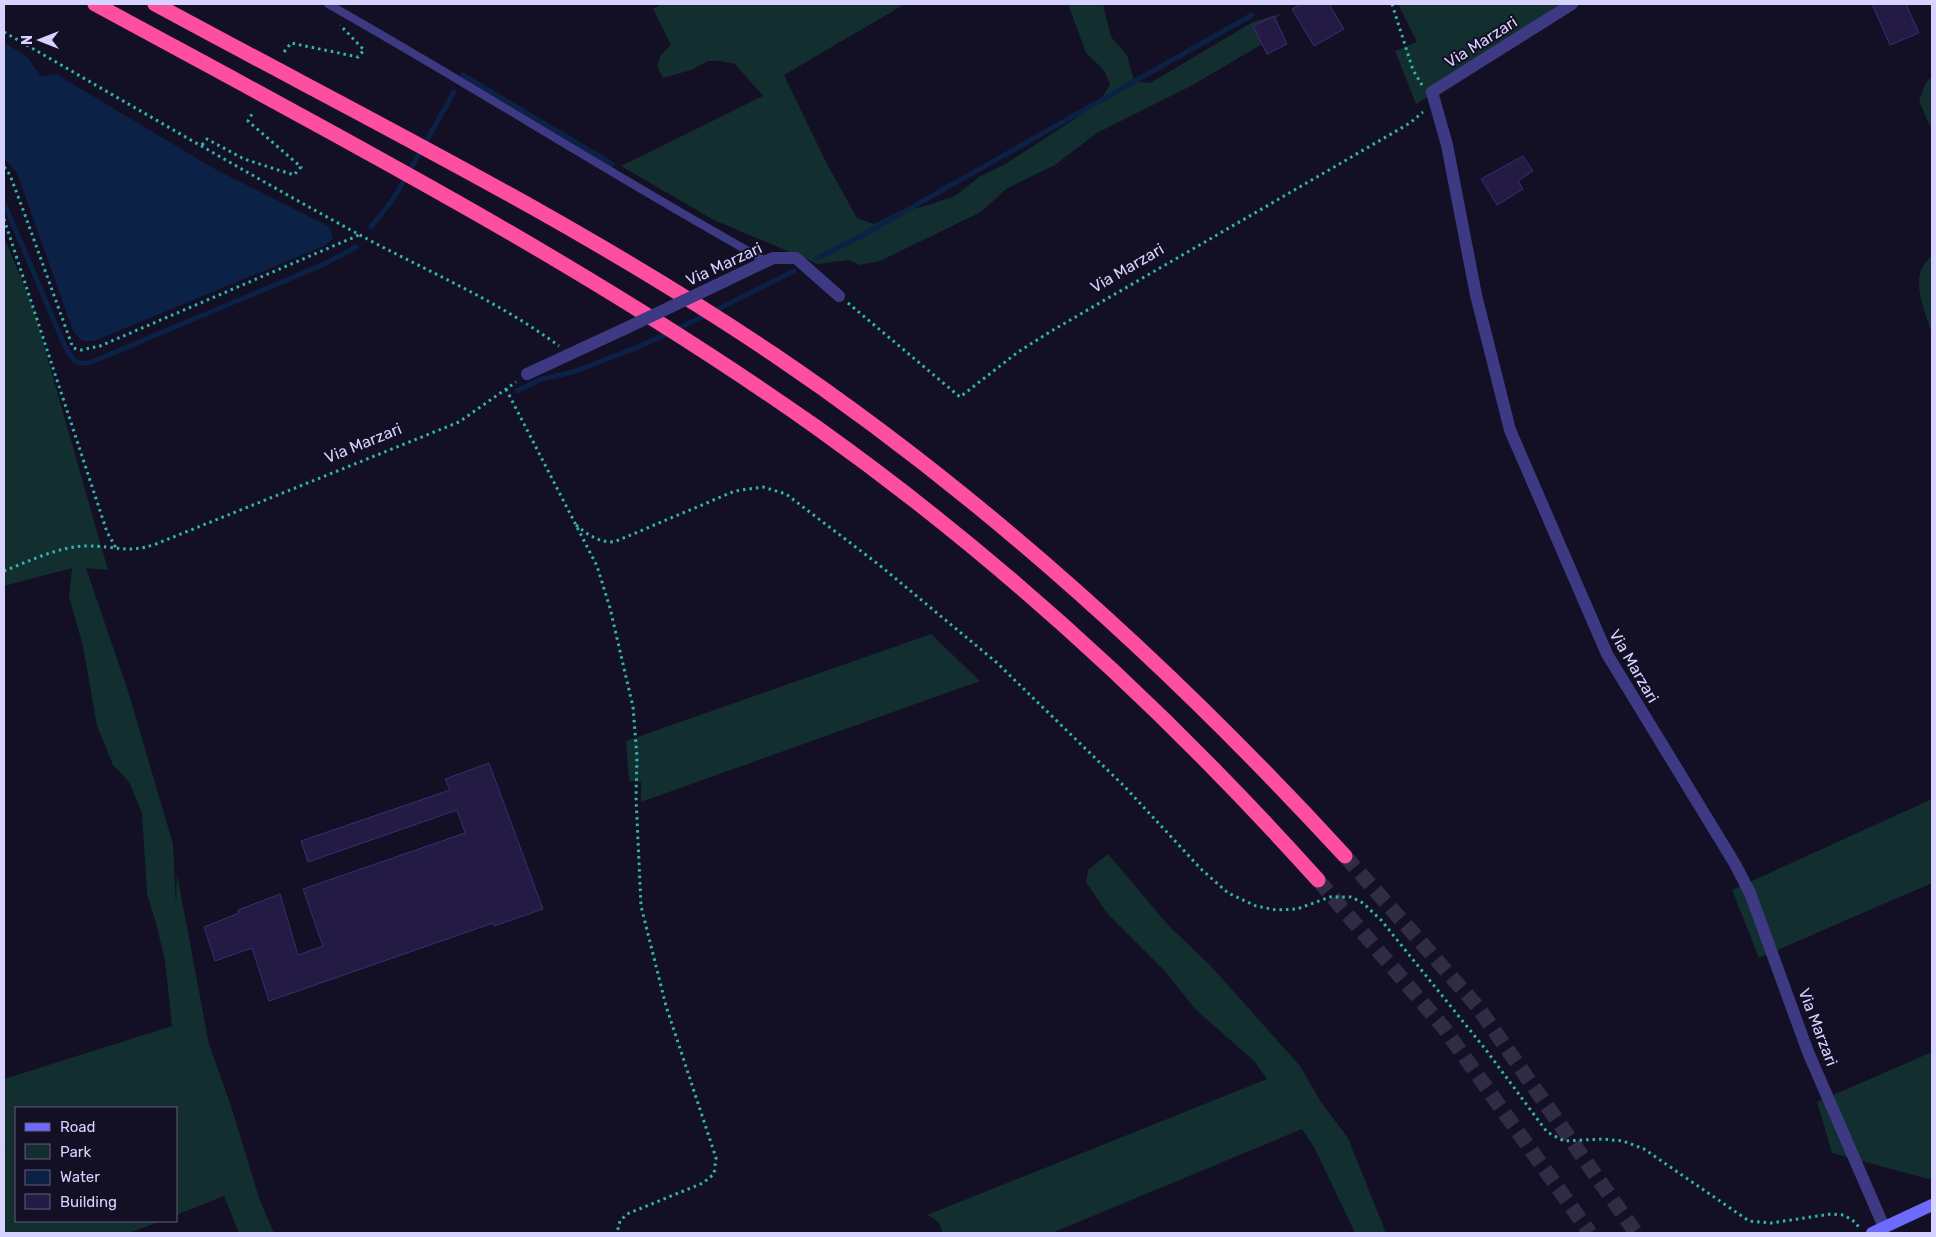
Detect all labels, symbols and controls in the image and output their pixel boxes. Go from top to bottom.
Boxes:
street label: Via Marzari [1441,12,1521,72]
north arrow [15,15,65,65]
text: N [19,35,36,45]
street label: Via Marzari [683,238,765,290]
street label: Via Marzari [1087,239,1167,297]
street label: Via Marzari [322,419,404,467]
street label: Via Marzari [1605,626,1663,706]
street label: Via Marzari [1795,986,1841,1068]
legend [15,1107,178,1222]
text: Road [60,1118,96,1136]
text: Park [60,1143,91,1161]
text: Water [60,1168,100,1186]
text: Building [60,1193,117,1211]

